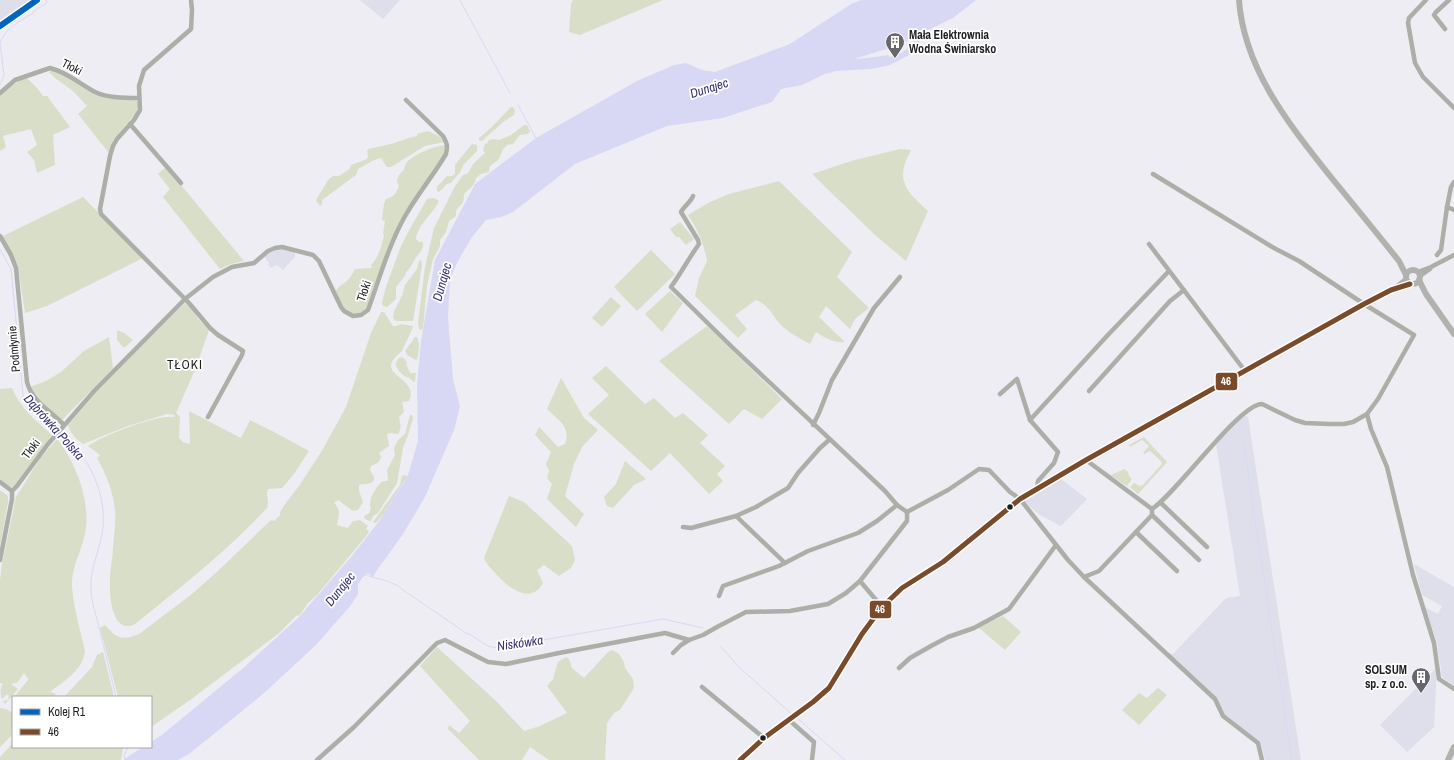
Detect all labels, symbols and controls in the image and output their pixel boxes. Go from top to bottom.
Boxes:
place label: Mała Elektrownia Wodna Świniarsko [909,27,996,57]
building icon: Mała Elektrownia Wodna Świniarsko [884,31,906,59]
street label: Tłoki [59,55,85,79]
water label: Dunajec [688,74,731,102]
water label: Dunajec [428,260,456,303]
street label: Tłoki [353,278,375,304]
street label: Podmłynie [4,325,24,373]
district label: TŁOKI [167,356,203,373]
line badge: 46 [1215,372,1238,391]
text: 46 [1221,374,1231,388]
water label: Dąbrówka Polska [20,390,88,464]
street label: Tłoki [18,436,44,462]
unlabelled marker [1005,502,1015,512]
water label: Dunajec [321,568,359,610]
line badge: 46 [869,600,892,619]
text: 46 [875,602,885,616]
water label: Niskówka [496,631,544,655]
place label: SOLSUM sp. z o.o. [1365,662,1407,692]
building icon: SOLSUM sp. z o.o. [1410,666,1432,694]
legend [12,696,152,748]
text: Kolej R1 [48,704,86,720]
text: 46 [48,724,59,740]
unlabelled marker [758,733,768,743]

